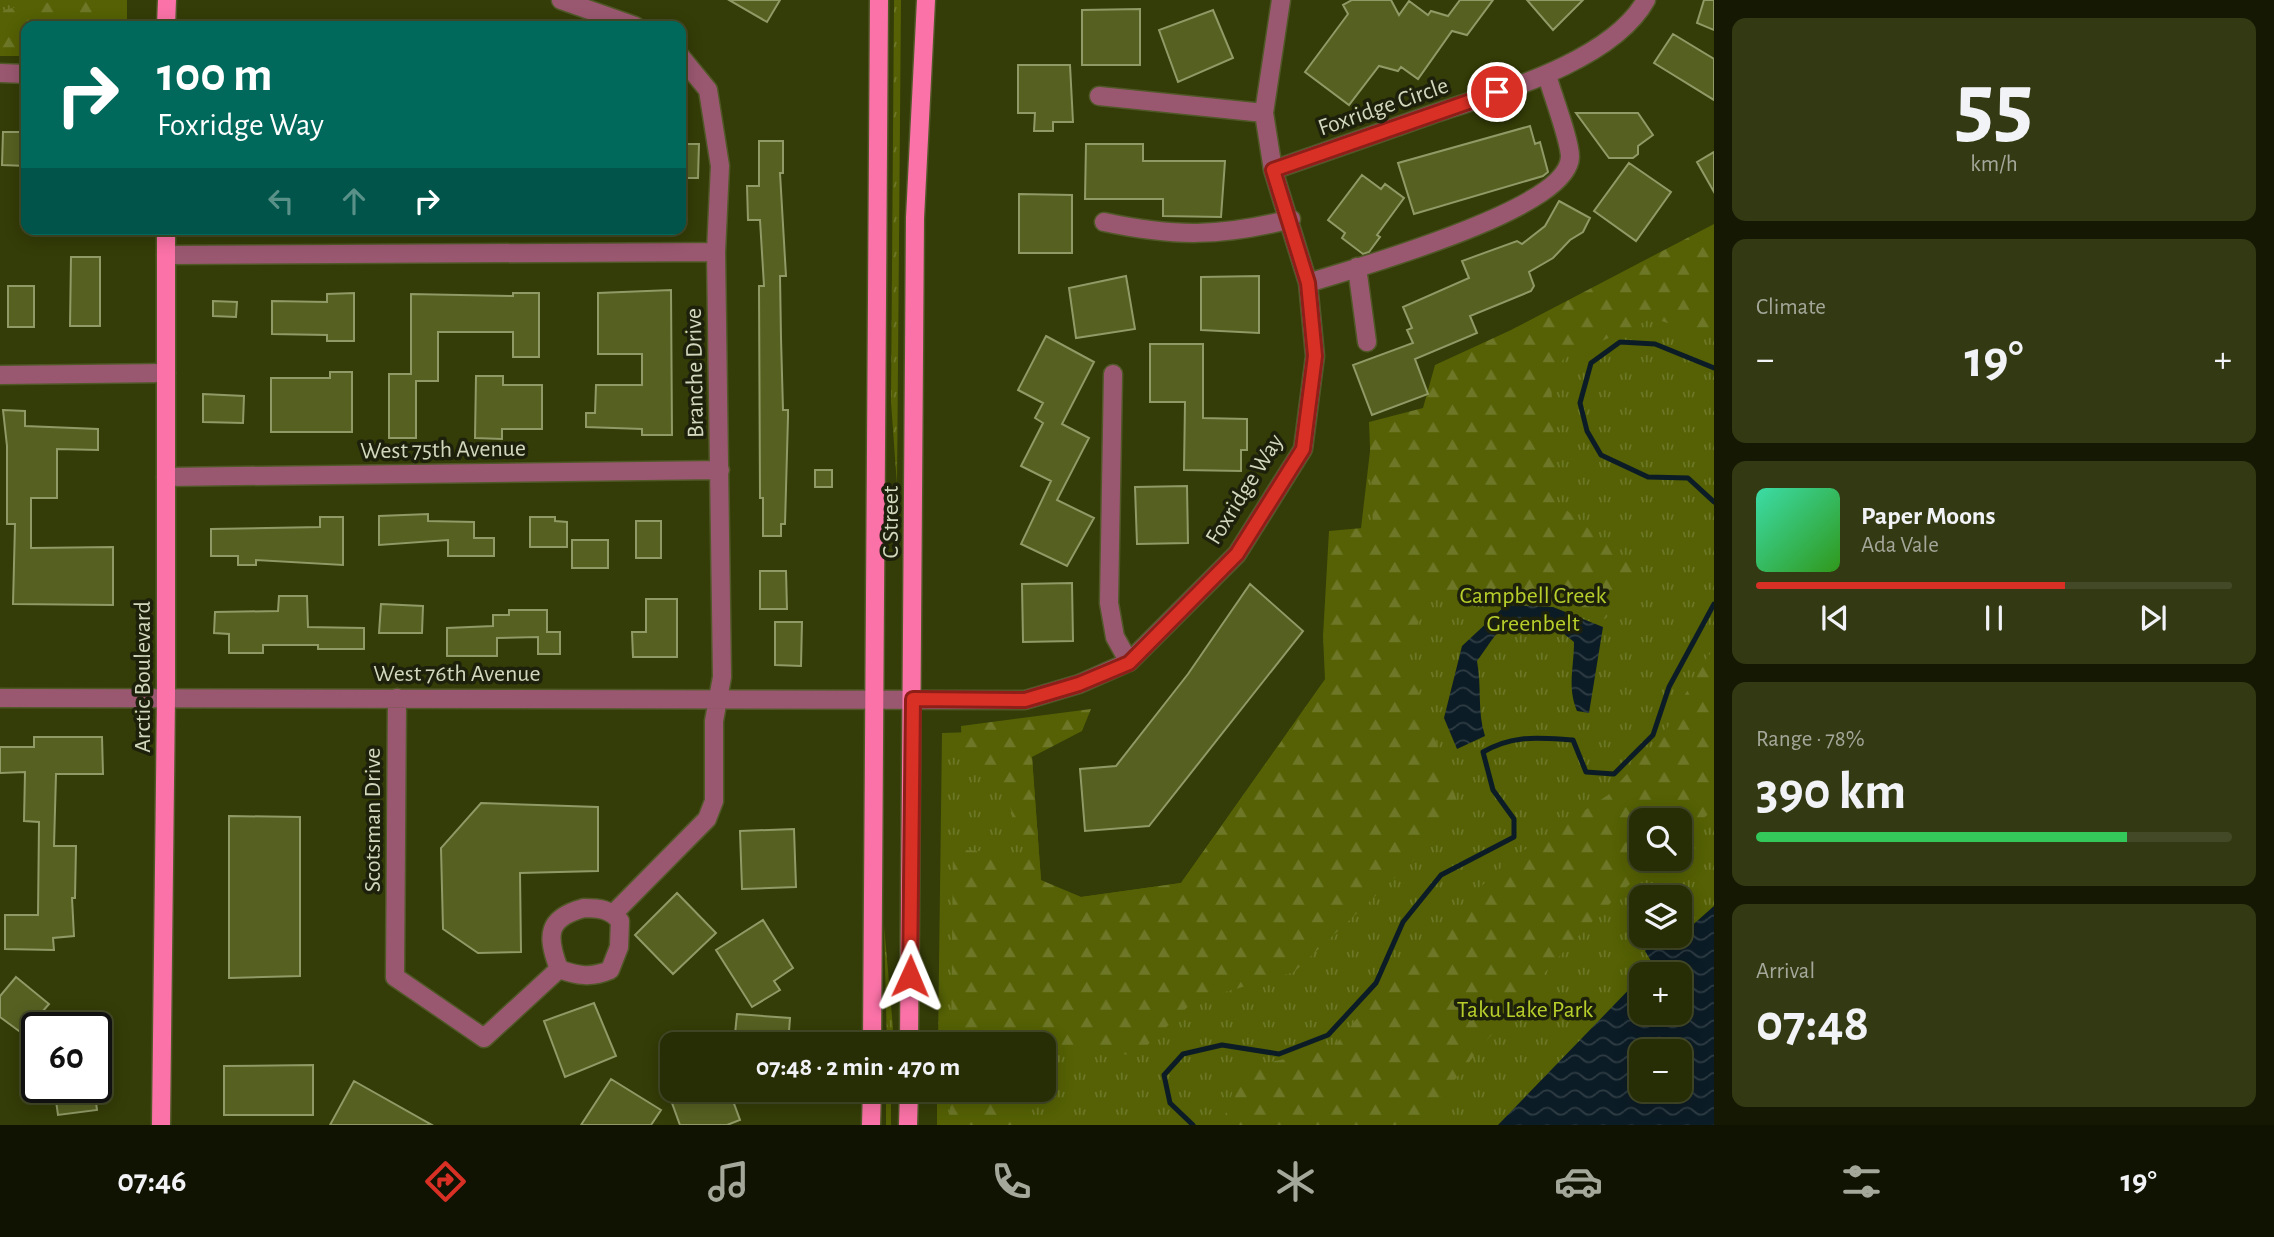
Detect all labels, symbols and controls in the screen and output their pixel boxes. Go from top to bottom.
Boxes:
icon: right [42,49,133,140]
text: 100 m [157,51,273,100]
text: 55 [1955,60,2033,151]
pin [1467,62,1527,122]
street label: Foxridge Circle [1315,73,1452,140]
icon: arrive [1478,73,1516,111]
text: Foxridge Way [157,109,324,141]
text: km/h [1970,153,2018,176]
icon: left [262,182,300,220]
icon: ahead [335,182,373,220]
icon: right [408,182,446,220]
text: Climate [1756,296,1826,319]
street label: Branche Drive [682,308,708,438]
text: 19° [1964,334,2024,386]
text: − [1756,341,1774,379]
text: + [2214,341,2232,379]
street label: Foxridge Way [1201,430,1288,549]
street label: West 75th Avenue [360,437,526,463]
street label: C Street [879,485,903,558]
text: Paper Moons [1861,503,1996,529]
text: Ada Vale [1861,534,1939,557]
park label: Campbell Creek Greenbelt [1460,584,1606,636]
icon: previous [1816,599,1854,637]
icon: pause [1975,599,2013,637]
icon: next [2134,599,2172,637]
street label: Arctic Boulevard [131,601,155,753]
street label: West 76th Avenue [373,662,541,686]
text: Range · 78% [1756,728,1865,751]
street label: Scotsman Drive [361,748,385,892]
text: 390 km [1756,766,1906,818]
map controls [1629,808,1692,1102]
button: search [1629,808,1692,871]
button: layers [1629,885,1692,948]
position arrow [873,939,947,1013]
text: Arrival [1756,960,1815,983]
button: + [1629,962,1692,1025]
park label: Taku Lake Park [1457,998,1593,1022]
text: 07:48 [1756,998,1869,1050]
speed limit sign: 60 [21,1012,112,1103]
button: − [1629,1039,1692,1102]
text: 07:48 · 2 min · 470 m [756,1054,960,1080]
icon: directions [421,1157,470,1206]
icon: music [704,1157,753,1206]
icon: phone [987,1157,1036,1206]
icon: climate [1271,1157,1320,1206]
icon: car [1554,1157,1603,1206]
icon: filters [1837,1157,1886,1206]
text: 07:46 [117,1165,187,1197]
text: 19° [2121,1165,2157,1197]

